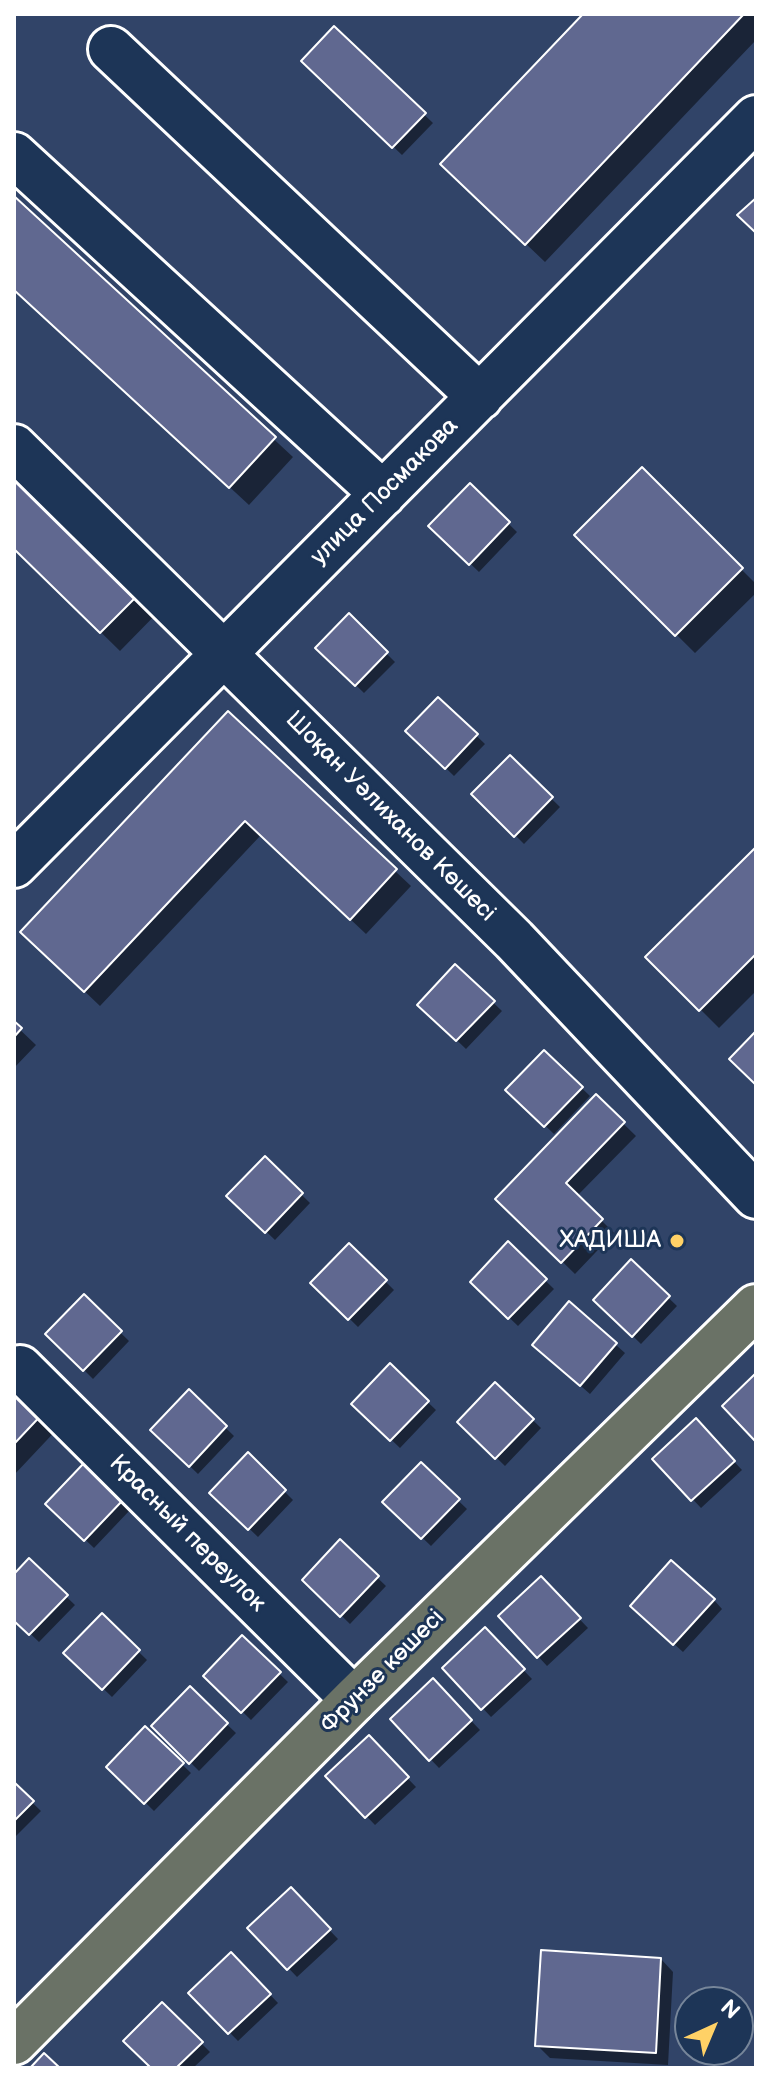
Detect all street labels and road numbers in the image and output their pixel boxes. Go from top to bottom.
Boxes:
street label: улица Посмакова [305,412,465,572]
street label: Шоқан Уәлиханов Көшесі [279,706,501,928]
street label: Красный переулок [103,1450,271,1618]
street label: Фрунзе көшесі [315,1604,451,1740]

